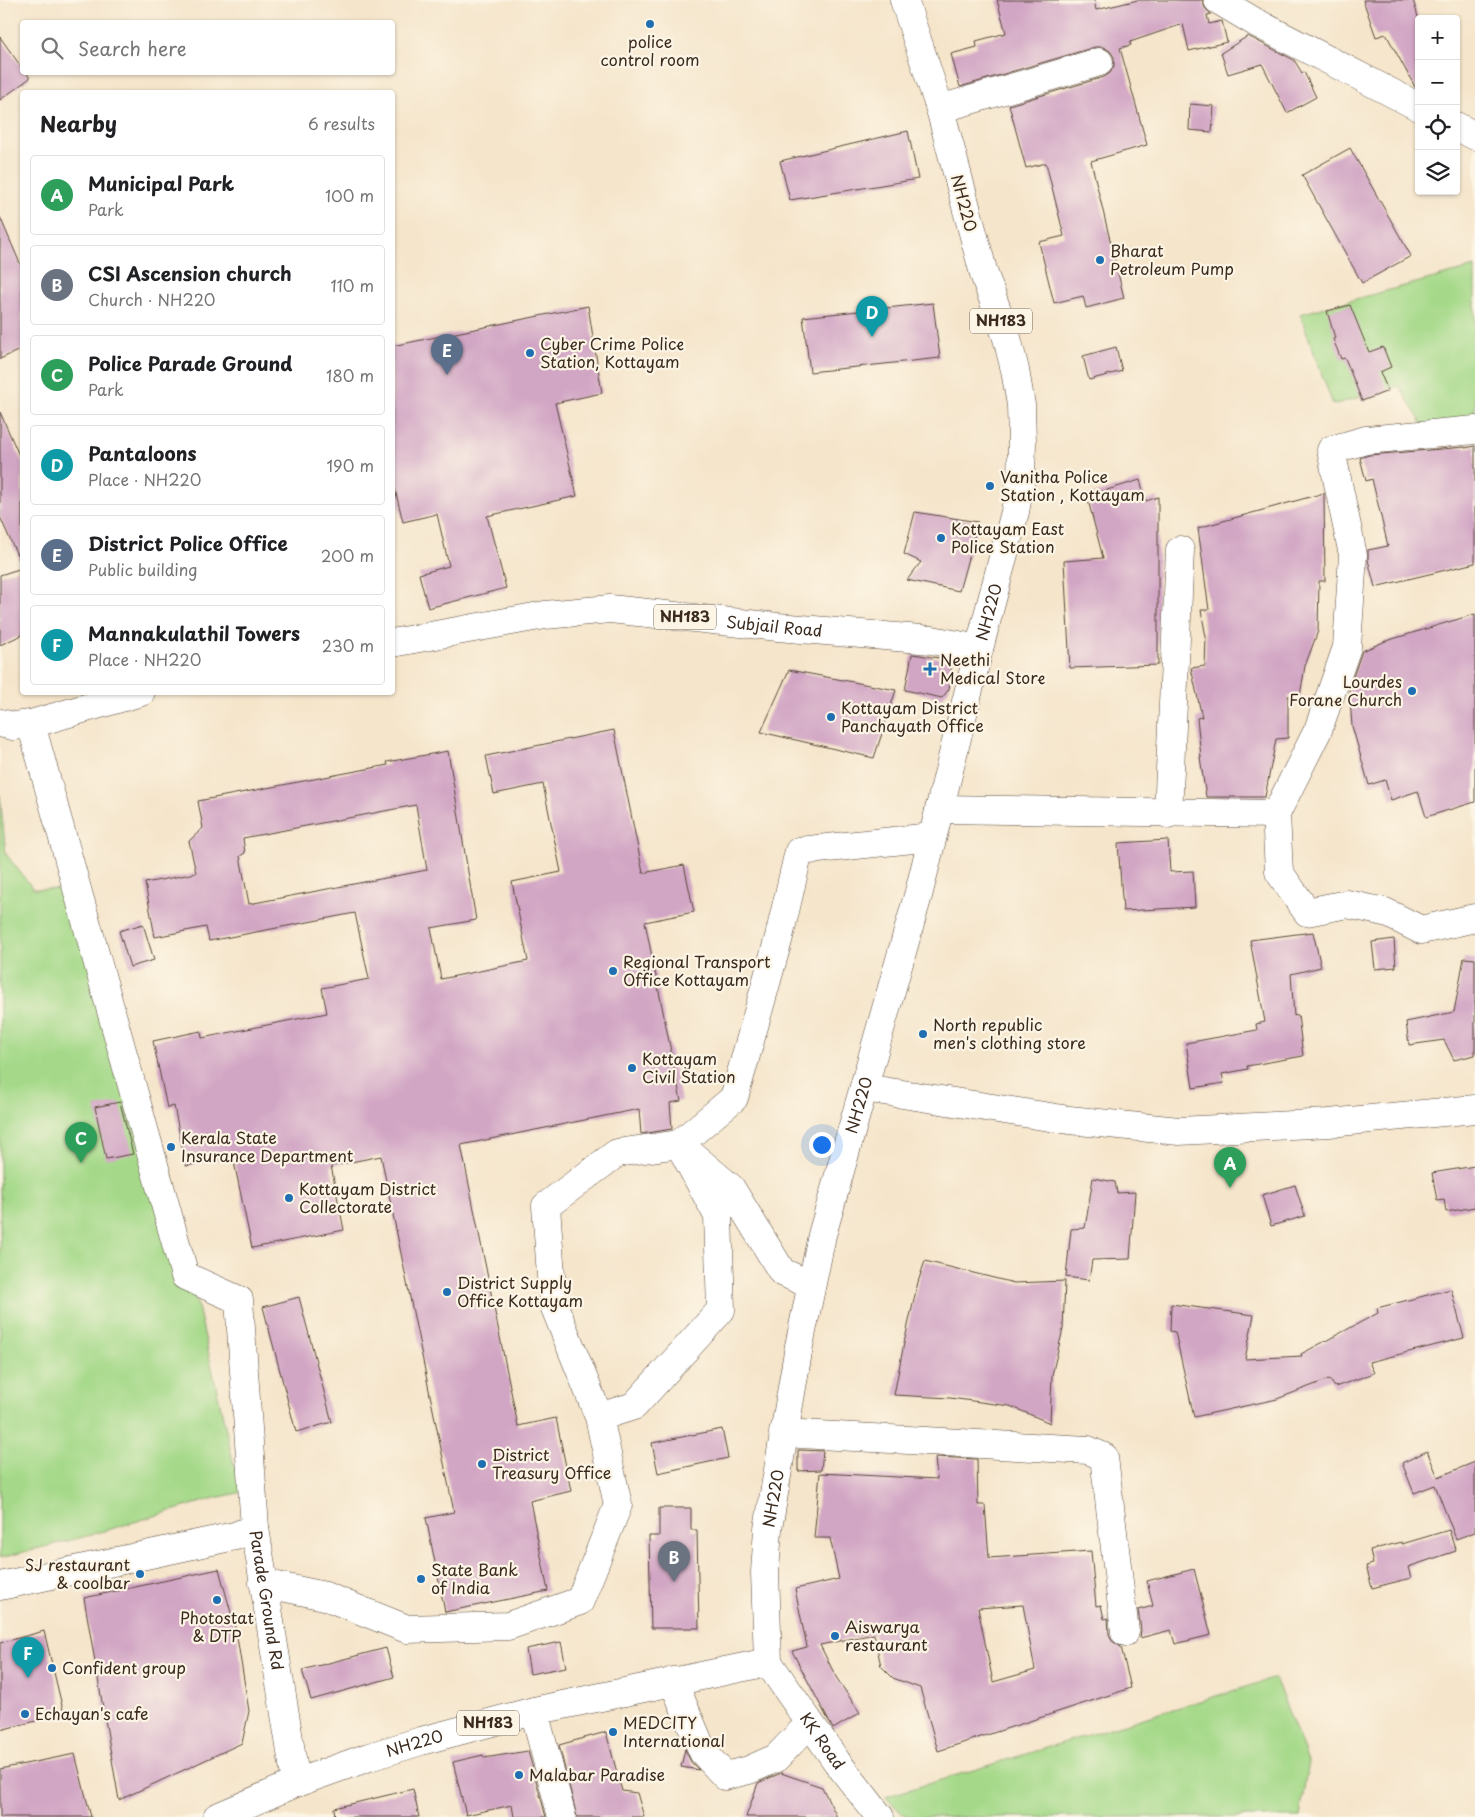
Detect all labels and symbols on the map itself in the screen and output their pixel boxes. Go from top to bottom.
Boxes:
marker: police control room [644,18,656,30]
place label: police control room [600,29,700,71]
street label: NH220 [946,171,984,234]
place label: Bharat Petroleum Pump [1110,238,1234,280]
marker: Bharat Petroleum Pump [1094,254,1106,266]
pin: D [856,296,888,337]
road number: NH183 [970,308,1032,334]
place label: Cyber Crime Police Station, Kottayam [540,331,684,373]
pin: E [431,334,463,375]
marker: Cyber Crime Police Station, Kottayam [524,347,536,359]
place label: Vanitha Police Station , Kottayam [1000,464,1145,506]
marker: Vanitha Police Station , Kottayam [984,480,996,492]
place label: Kottayam East Police Station [951,516,1064,558]
marker: Kottayam East Police Station [935,532,947,544]
street label: NH220 [969,580,1007,643]
road number: NH183 [654,604,716,630]
street label: Subjail Road [725,609,823,642]
place label: Neethi Medical Store [940,647,1045,689]
marker: Neethi Medical Store [924,663,936,675]
place label: Lourdes Forane Church [1289,669,1402,711]
marker: Lourdes Forane Church [1406,685,1418,697]
place label: Kottayam District Panchayath Office [841,695,984,737]
marker: Kottayam District Panchayath Office [825,711,837,723]
place label: Regional Transport Office Kottayam [623,949,771,991]
marker: Regional Transport Office Kottayam [607,965,619,977]
place label: North republic men's clothing store [933,1012,1086,1054]
marker: North republic men's clothing store [917,1028,929,1040]
place label: Kottayam Civil Station [642,1046,736,1088]
marker: Kottayam Civil Station [626,1062,638,1074]
street label: NH220 [838,1073,877,1136]
pin: C [65,1122,97,1163]
place label: Kerala State Insurance Department [181,1125,354,1167]
your location [809,1132,835,1158]
marker: Kerala State Insurance Department [165,1141,177,1153]
pin: A [1214,1147,1246,1188]
place label: Kottayam District Collectorate [299,1176,436,1218]
marker: Kottayam District Collectorate [283,1192,295,1204]
place label: District Supply Office Kottayam [457,1270,583,1312]
marker: District Supply Office Kottayam [441,1286,453,1298]
place label: District Treasury Office [492,1442,611,1484]
marker: District Treasury Office [476,1458,488,1470]
street label: NH220 [755,1468,789,1529]
street label: Parade Ground Rd [245,1529,291,1672]
pin: B [658,1541,690,1582]
place label: SJ restaurant & coolbar [25,1552,131,1594]
place label: State Bank of India [431,1557,518,1599]
marker: SJ restaurant & coolbar [134,1568,146,1580]
marker: State Bank of India [415,1573,427,1585]
marker: Photostat & DTP [211,1594,223,1606]
place label: Photostat & DTP [180,1605,254,1647]
place label: Aiswarya restaurant [845,1614,928,1656]
marker: Aiswarya restaurant [829,1630,841,1642]
pin: F [12,1637,44,1678]
place label: Confident group [62,1655,186,1679]
marker: Confident group [46,1662,58,1674]
place label: Echayan's cafe [35,1701,148,1725]
street label: KK Road [795,1707,852,1774]
marker: Echayan's cafe [19,1708,31,1720]
road number: NH183 [457,1710,519,1736]
place label: MEDCITY International [623,1710,725,1752]
street label: NH220 [383,1723,445,1762]
marker: MEDCITY International [607,1726,619,1738]
place label: Malabar Paradise [529,1762,665,1786]
marker: Malabar Paradise [513,1769,525,1781]

